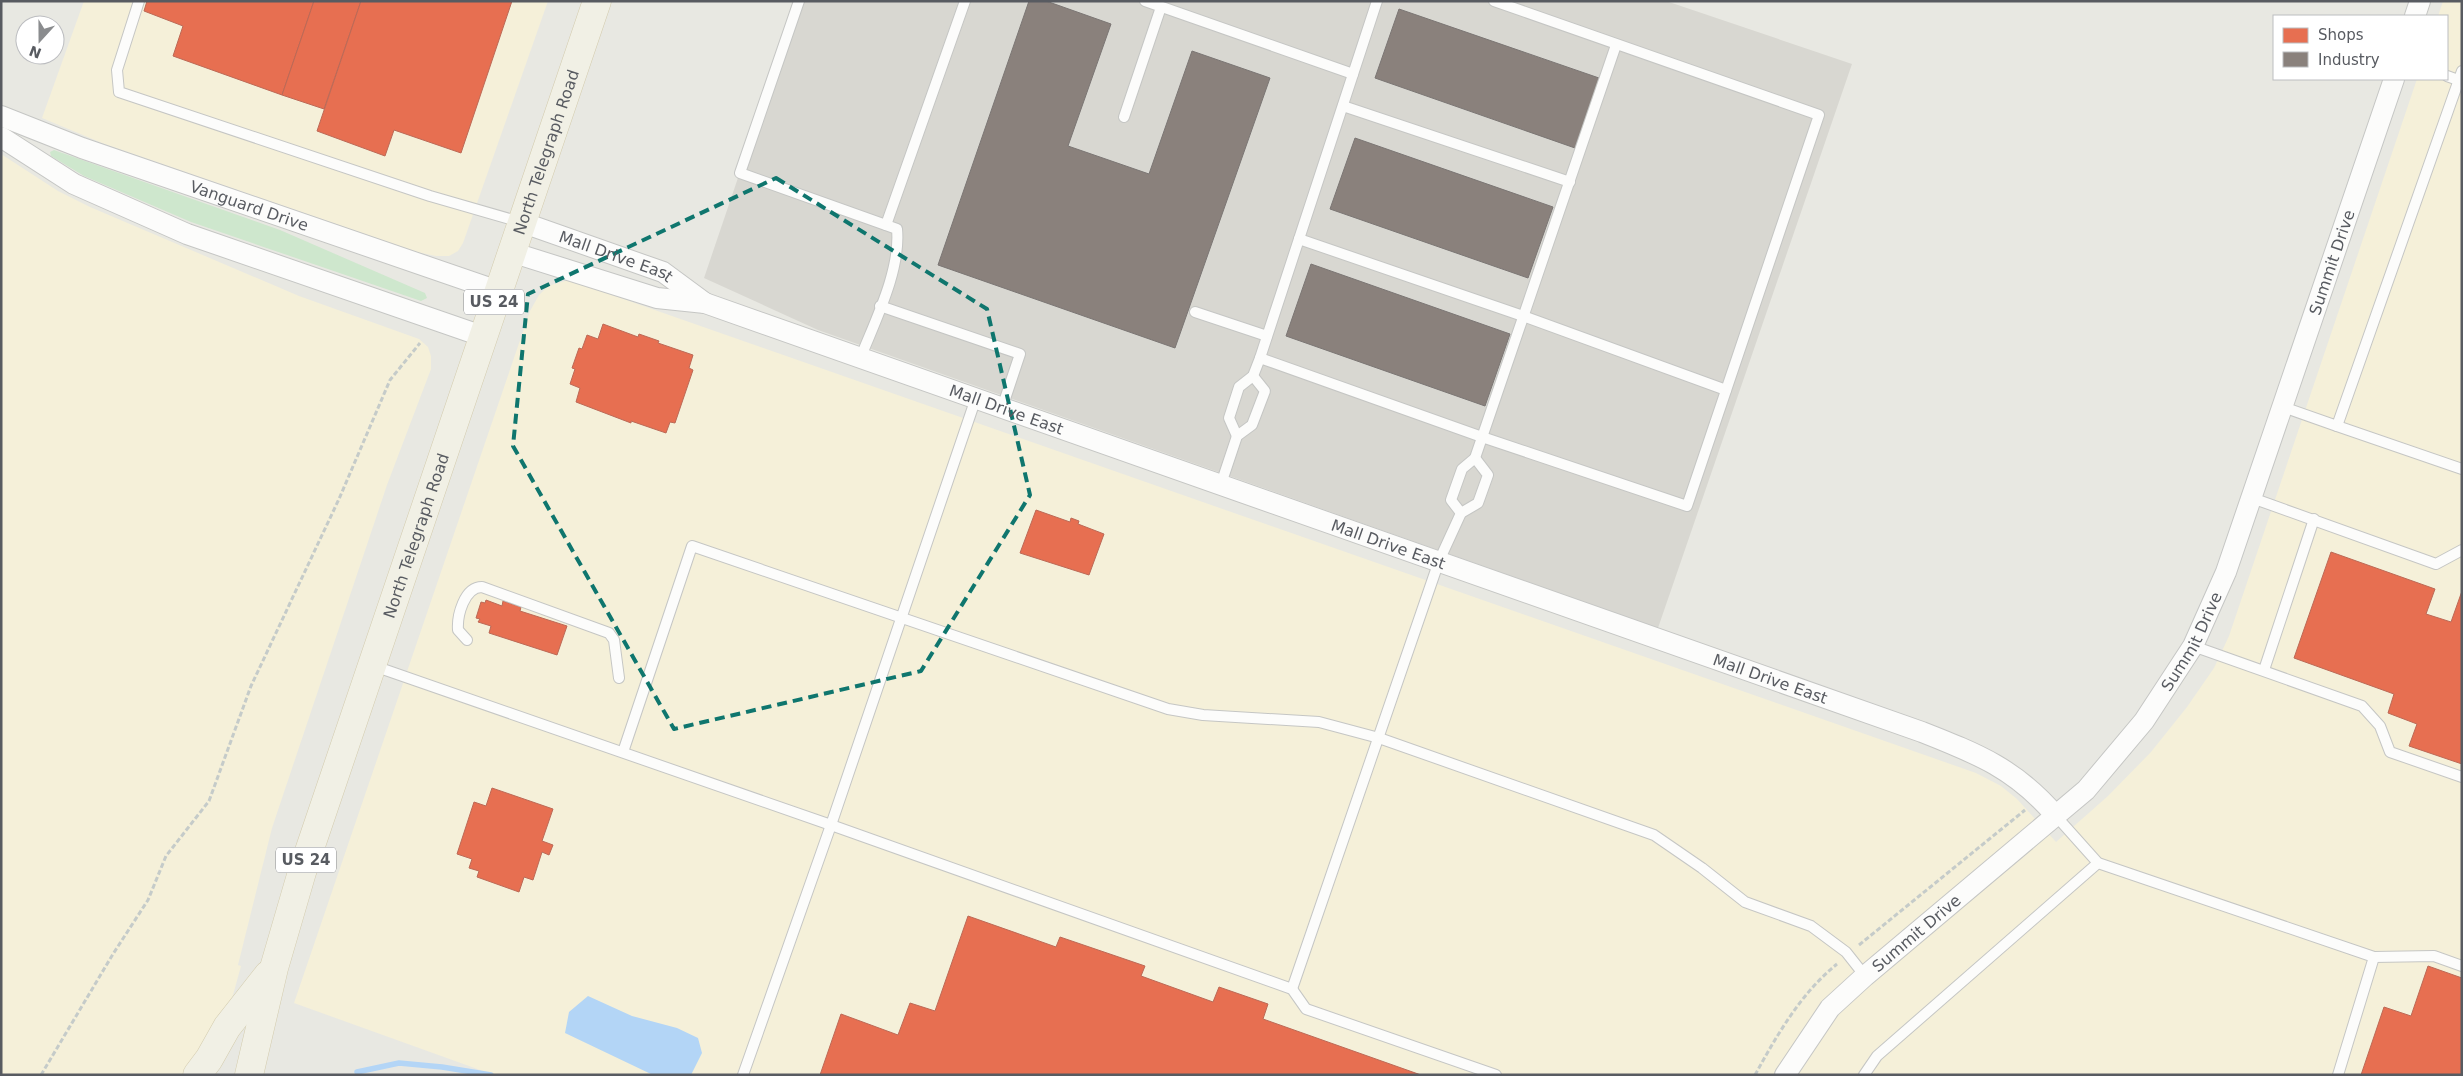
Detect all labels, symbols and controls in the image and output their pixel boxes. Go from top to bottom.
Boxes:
north arrow [15,15,65,65]
legend [2273,15,2448,80]
text: Shops [2318,26,2364,44]
text: N [27,43,44,62]
text: Industry [2318,51,2380,69]
street label: North Telegraph Road [509,67,583,237]
street label: Vanguard Drive [188,176,311,235]
street label: Summit Drive [2305,207,2358,317]
street label: Mall Drive East [557,227,677,286]
road number: US 24 [464,290,524,314]
street label: Mall Drive East [947,380,1066,438]
street label: North Telegraph Road [379,451,453,621]
street label: Mall Drive East [1329,515,1448,573]
street label: Summit Drive [2157,589,2225,694]
street label: Mall Drive East [1711,650,1830,707]
road number: US 24 [276,848,336,872]
street label: Summit Drive [1868,890,1964,976]

